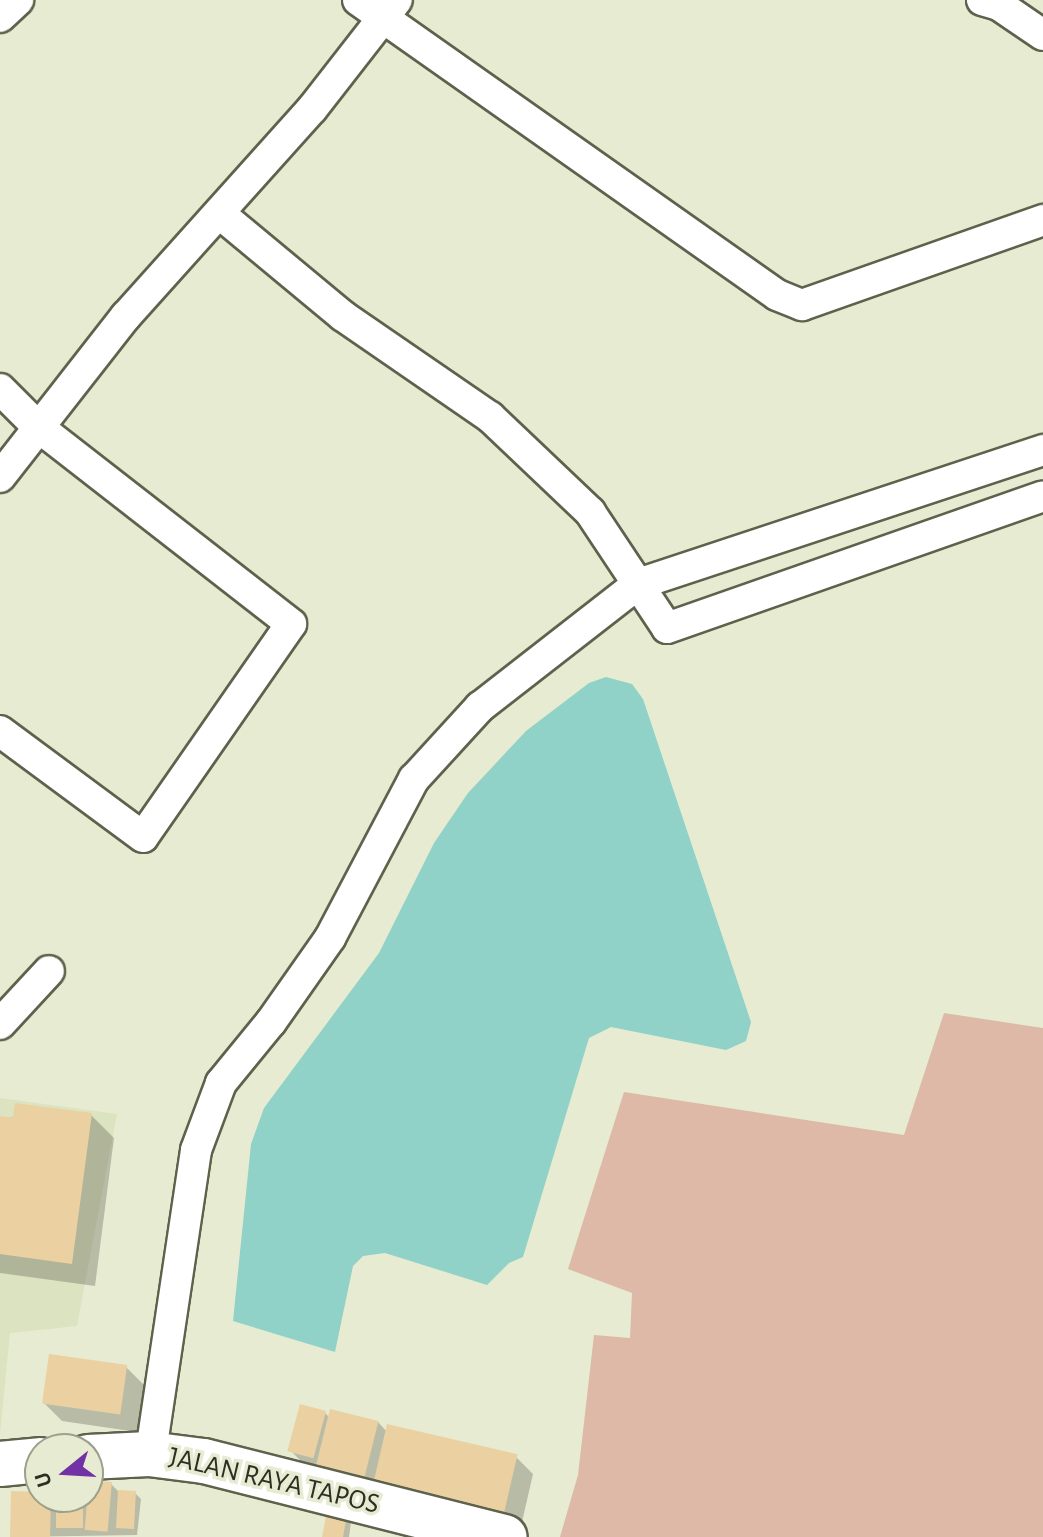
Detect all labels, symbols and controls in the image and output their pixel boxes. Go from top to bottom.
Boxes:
north arrow [24,1433,104,1513]
street label: JALAN RAYA TAPOS [165,1440,383,1522]
text: U [30,1470,56,1490]

